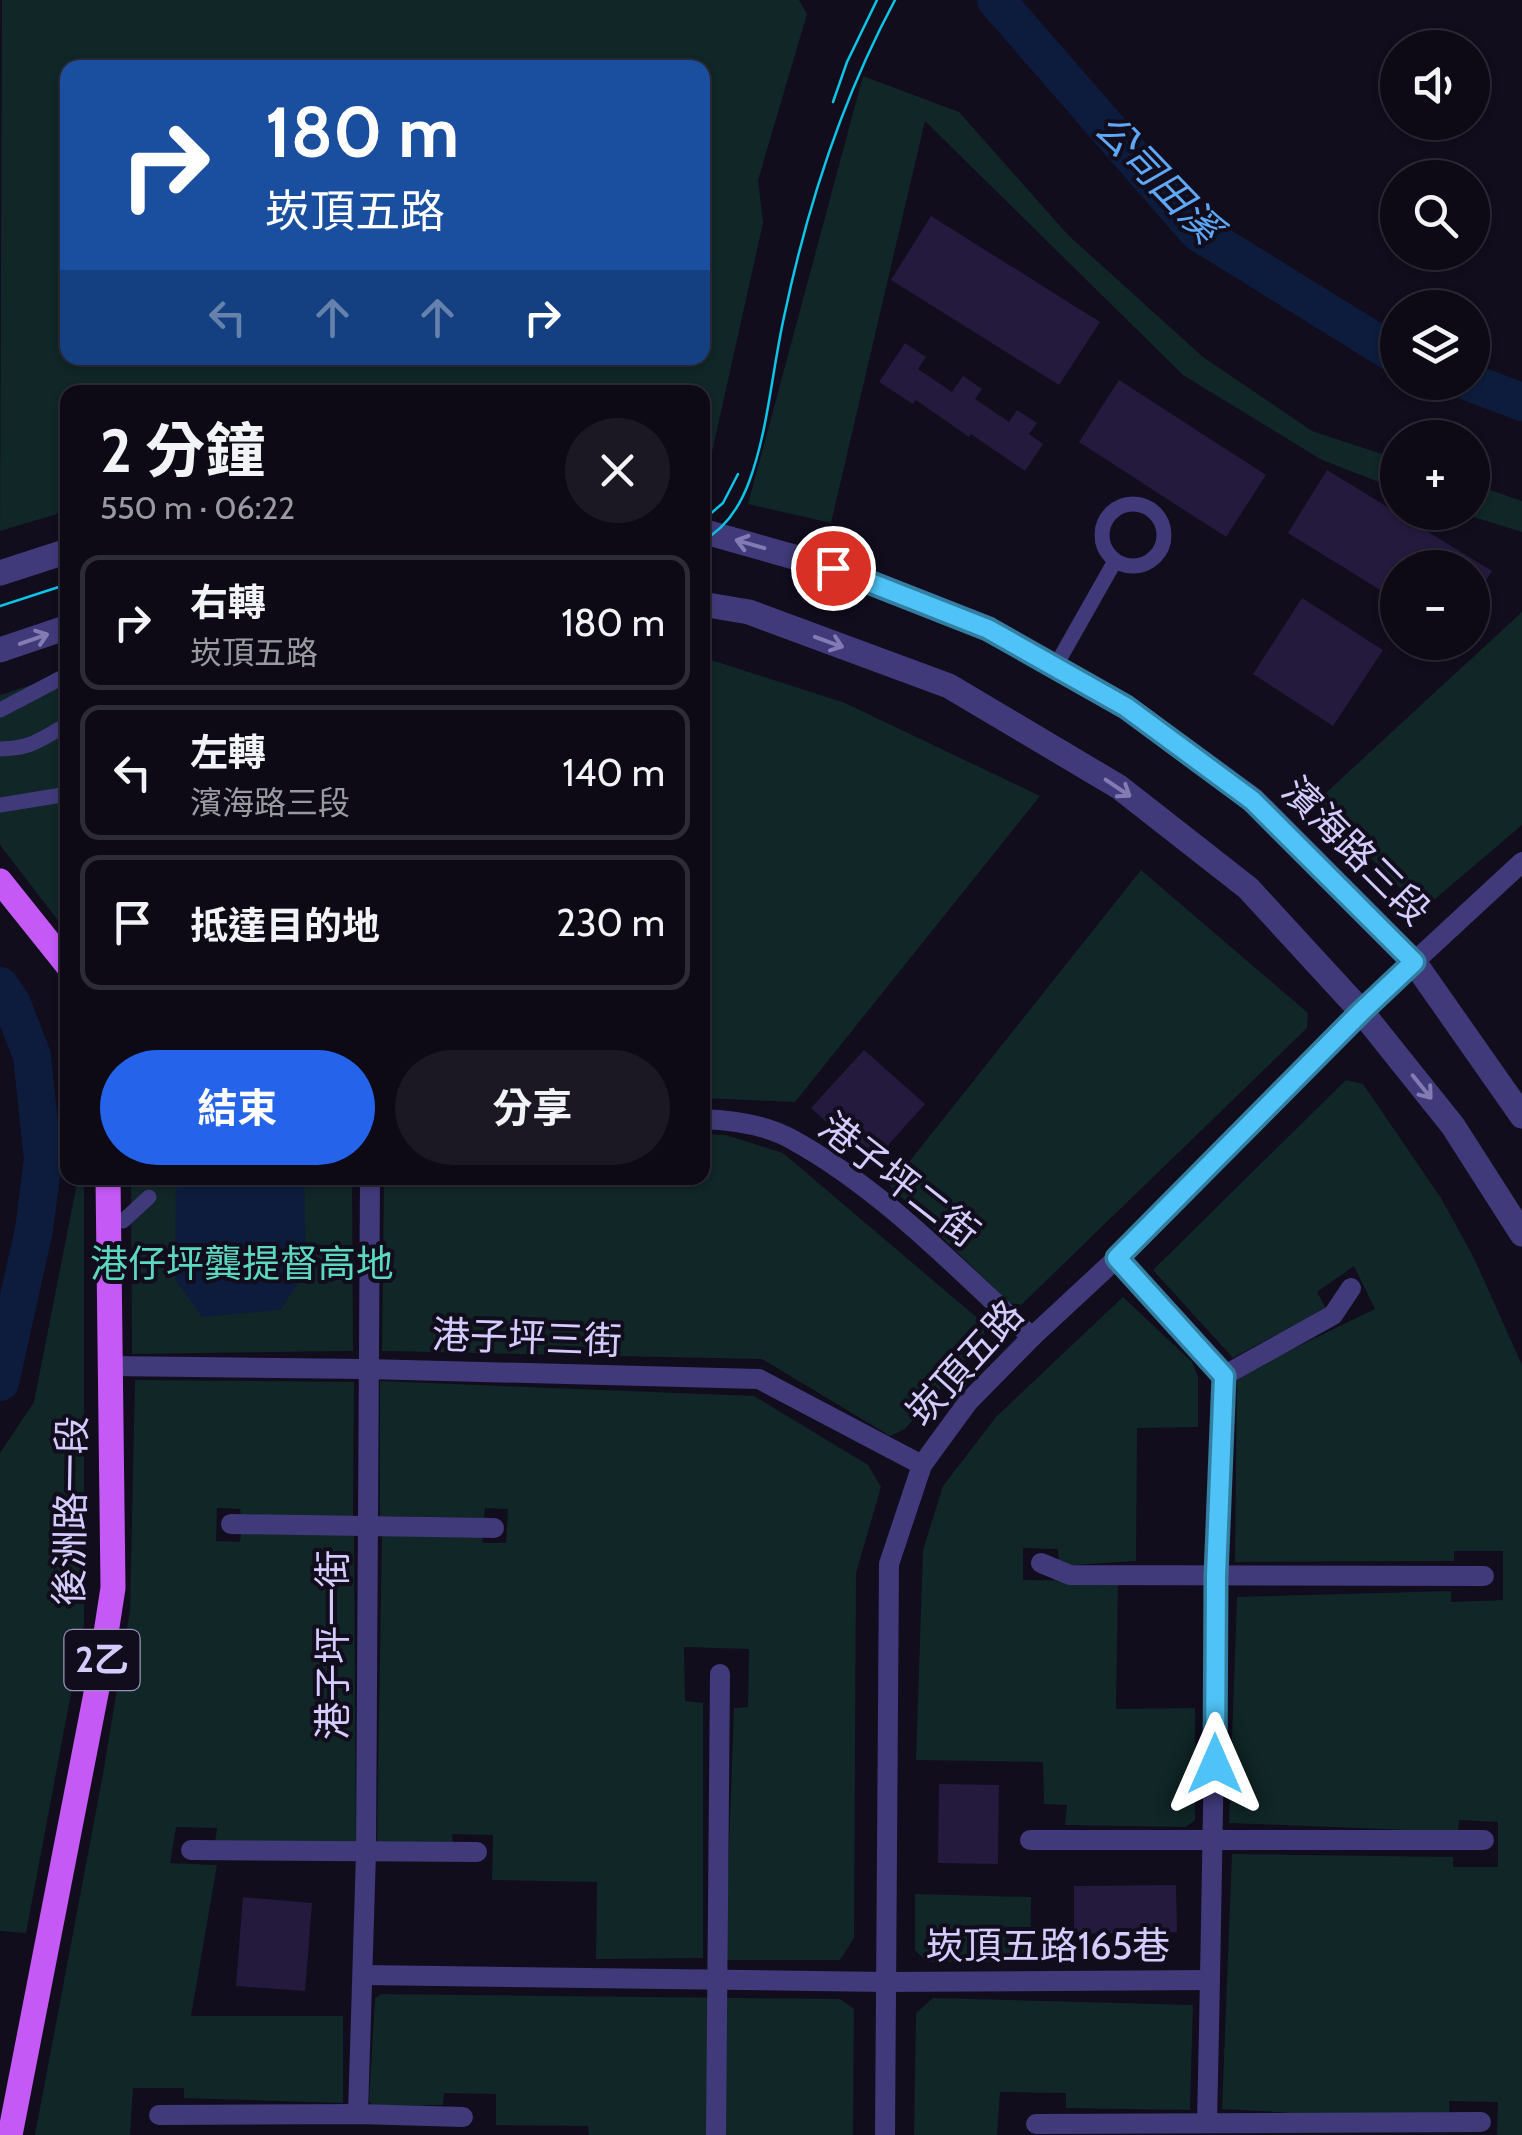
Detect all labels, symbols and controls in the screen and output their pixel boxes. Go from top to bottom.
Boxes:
map controls [1380,30,1490,660]
button: sound [1380,30,1490,140]
text: 180 m [265,89,459,175]
icon: right [100,100,230,230]
water label: 公司田溪 [1085,103,1235,256]
button: search [1380,160,1490,270]
text: 崁頂五路 [265,184,445,238]
icon: left [200,290,255,345]
icon: ahead [305,290,360,345]
icon: ahead [410,290,465,345]
icon: right [515,290,570,345]
button: layers [1380,290,1490,400]
text: 2 分鐘 [100,414,265,487]
button: close [565,418,670,523]
button: + [1380,420,1490,530]
text: 550 m · 06:22 [100,488,295,527]
pin [791,526,876,611]
one-way arrow [735,534,766,553]
icon: arrive [806,541,861,596]
button: − [1380,550,1490,660]
text: 右轉 [190,579,266,626]
icon: right [105,595,160,650]
text: 180 m [561,599,665,646]
one-way arrow [17,628,49,646]
text: 崁頂五路 [190,633,318,672]
one-way arrow [813,634,844,652]
text: 左轉 [190,729,266,776]
icon: left [105,745,160,800]
text: 140 m [562,749,665,796]
street label: 濱海路三段 [1273,767,1440,934]
one-way arrow [1103,777,1131,798]
text: 濱海路三段 [190,783,350,822]
icon: arrive [105,895,160,950]
text: 230 m [556,899,665,946]
text: 抵達目的地 [190,902,380,949]
button: 結束 [100,1050,375,1165]
button: 分享 [395,1050,670,1165]
one-way arrow [1411,1073,1432,1100]
street label: 港子坪二街 [810,1103,989,1257]
park label: 港仔坪龔提督高地 [90,1240,394,1287]
street label: 崁頂五路 [896,1290,1033,1435]
street label: 港子坪三街 [431,1311,623,1364]
street label: 後洲路一段 [45,1416,96,1606]
street label: 港子坪一街 [309,1550,356,1740]
road number: 2乙 [64,1630,140,1690]
position arrow [1163,1712,1267,1816]
street label: 崁頂五路165巷 [926,1922,1170,1969]

